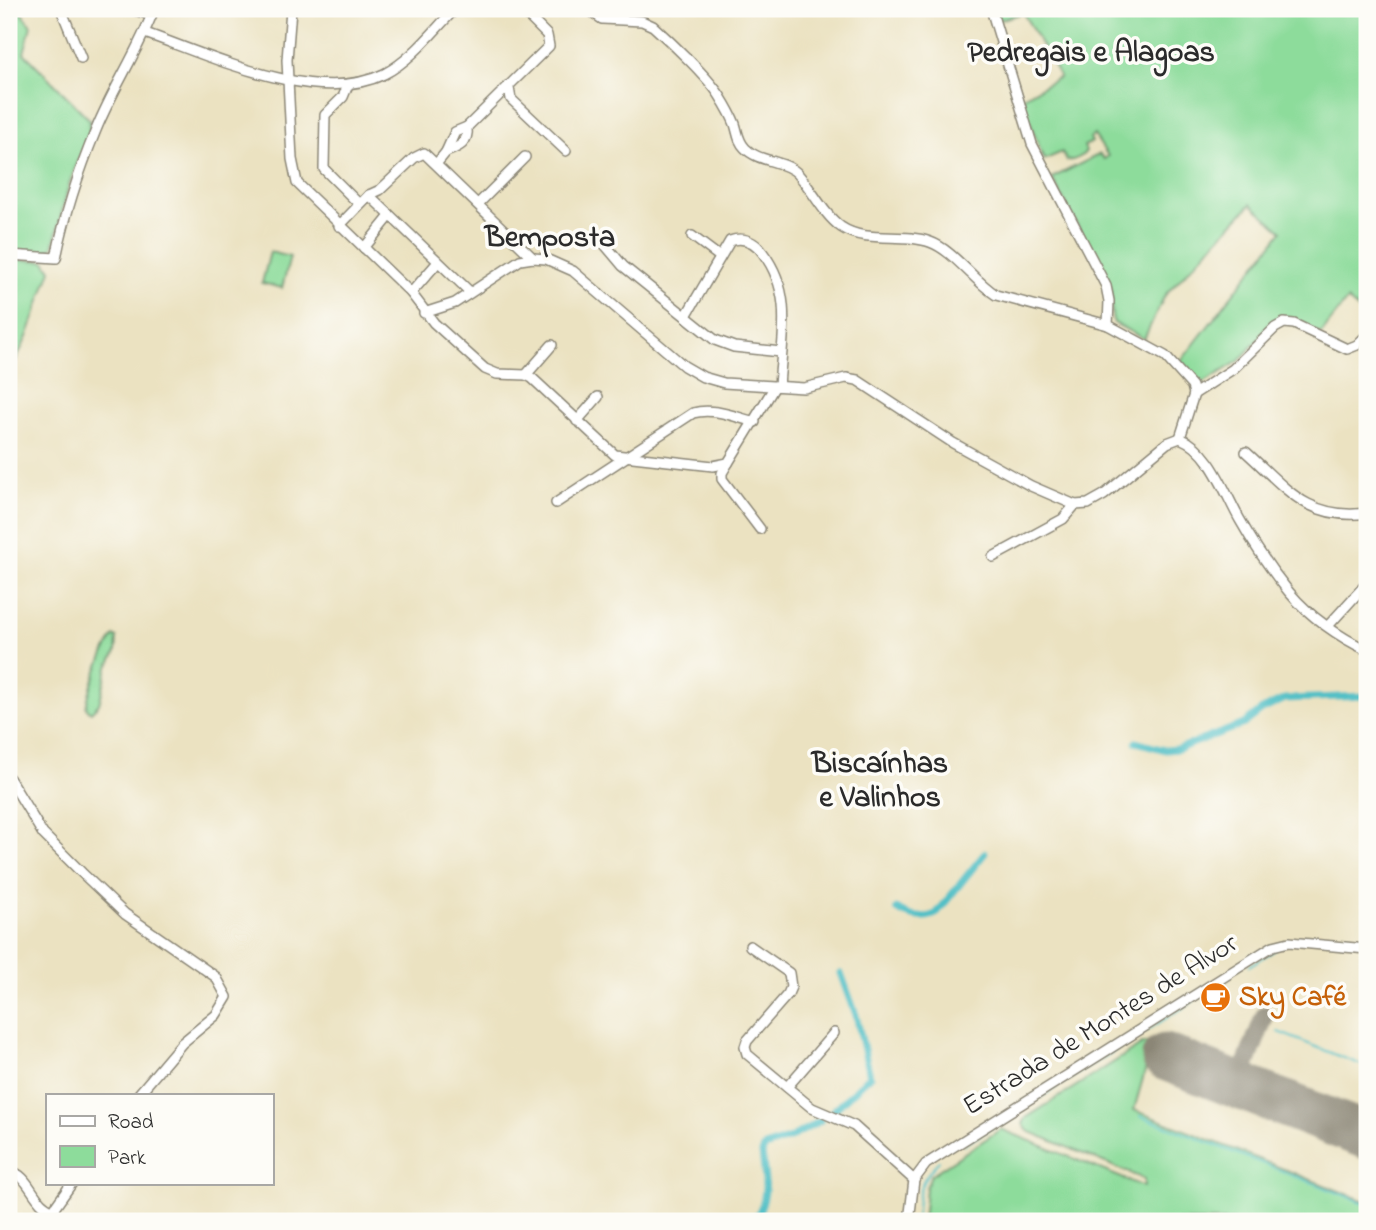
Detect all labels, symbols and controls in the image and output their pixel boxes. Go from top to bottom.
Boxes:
district label: Pedregais e Alagoas [967,32,1215,77]
district label: Bemposta [483,217,615,261]
district label: Biscaínhas e Valinhos [810,743,948,821]
street label: Estrada de Montes de Alvor [956,924,1247,1127]
place label: Sky Café [1239,978,1348,1019]
cafe icon: Sky Café [1199,981,1233,1015]
legend [46,1094,273,1184]
text: Road [108,1108,154,1138]
text: Park [108,1144,147,1174]

